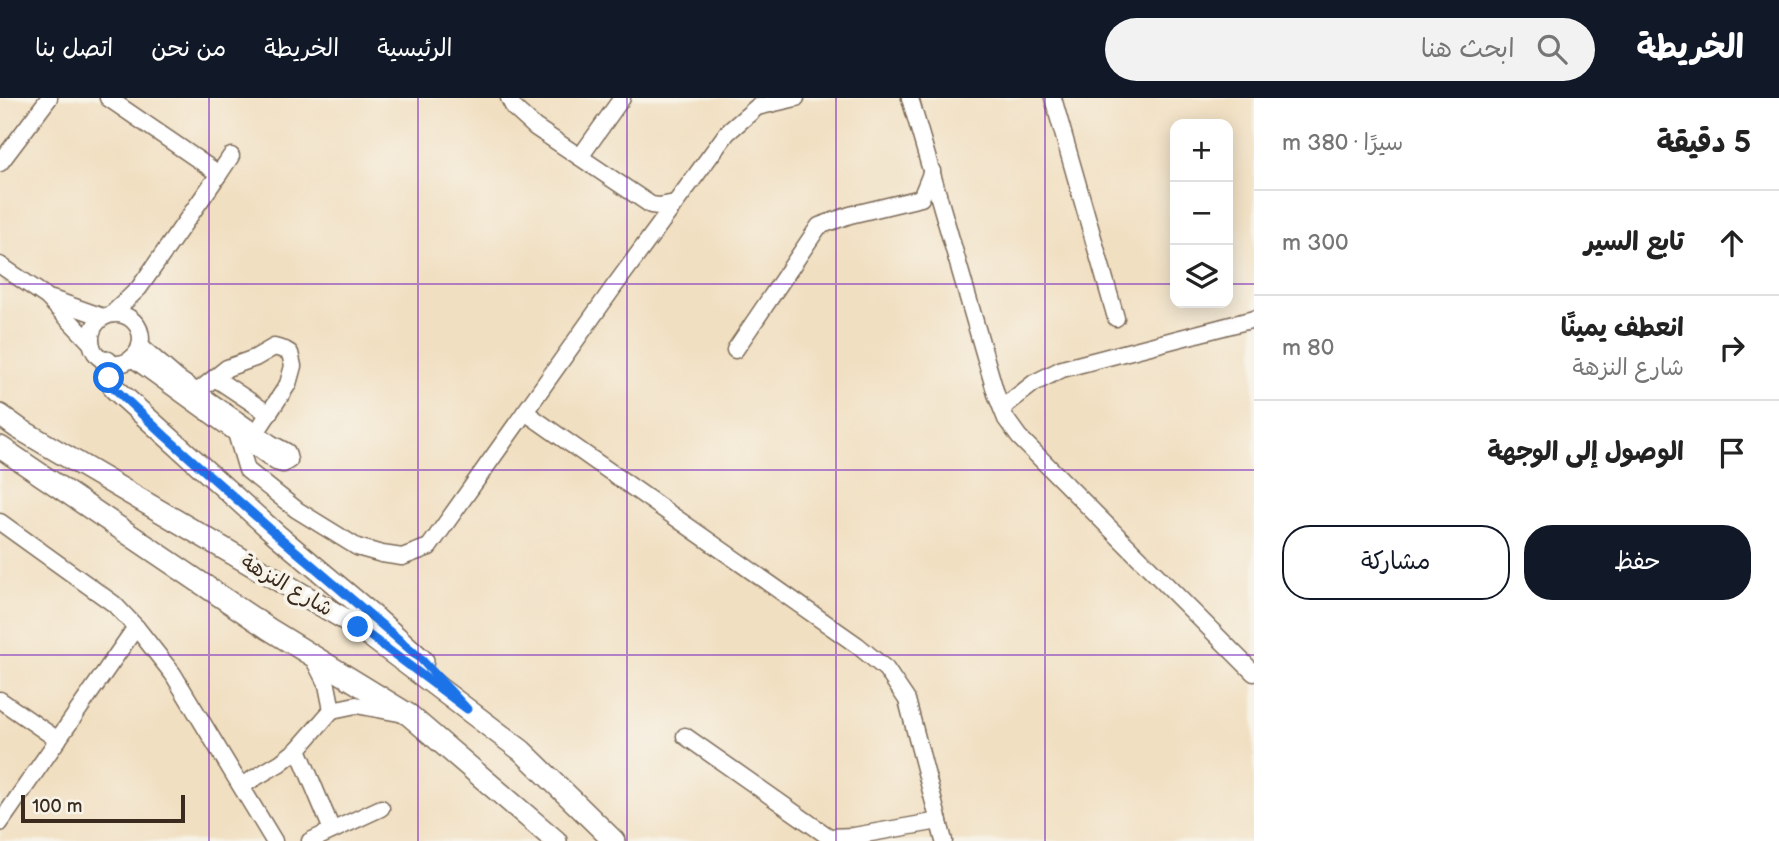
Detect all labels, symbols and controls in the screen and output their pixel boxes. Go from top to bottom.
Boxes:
search box [1105,18,1595,81]
text: الخريطة [1637,28,1744,68]
icon: search [1533,30,1571,68]
text: اتصل بنا [35,34,113,63]
text: من نحن [151,34,226,63]
text: الخريطة [264,34,339,63]
text: الرئيسية [377,34,453,63]
text: ابحث هنا [1421,34,1515,65]
map controls [1170,119,1233,308]
button: + [1170,119,1233,182]
text: 5 دقيقة [1656,125,1751,161]
text: سيرًا · 380 m [1282,129,1403,157]
button: − [1170,182,1233,245]
icon: ahead [1713,224,1751,262]
text: تابع السير [1584,227,1684,258]
text: 300 m [1282,229,1348,257]
button: layers [1170,245,1233,308]
text: انعطف يمينًا [1561,313,1684,344]
icon: right [1713,329,1751,367]
text: 80 m [1282,334,1334,362]
text: شارع النزهة [1572,354,1684,382]
route start [93,362,124,393]
icon: arrive [1713,434,1751,472]
text: الوصول إلى الوجهة [1487,437,1684,468]
button: مشاركة [1282,525,1510,600]
button: حفظ [1524,525,1751,600]
street label: شارع النزهة [235,549,337,623]
route end [342,611,373,642]
scale bar [21,792,186,824]
text: 100 m [32,795,83,818]

